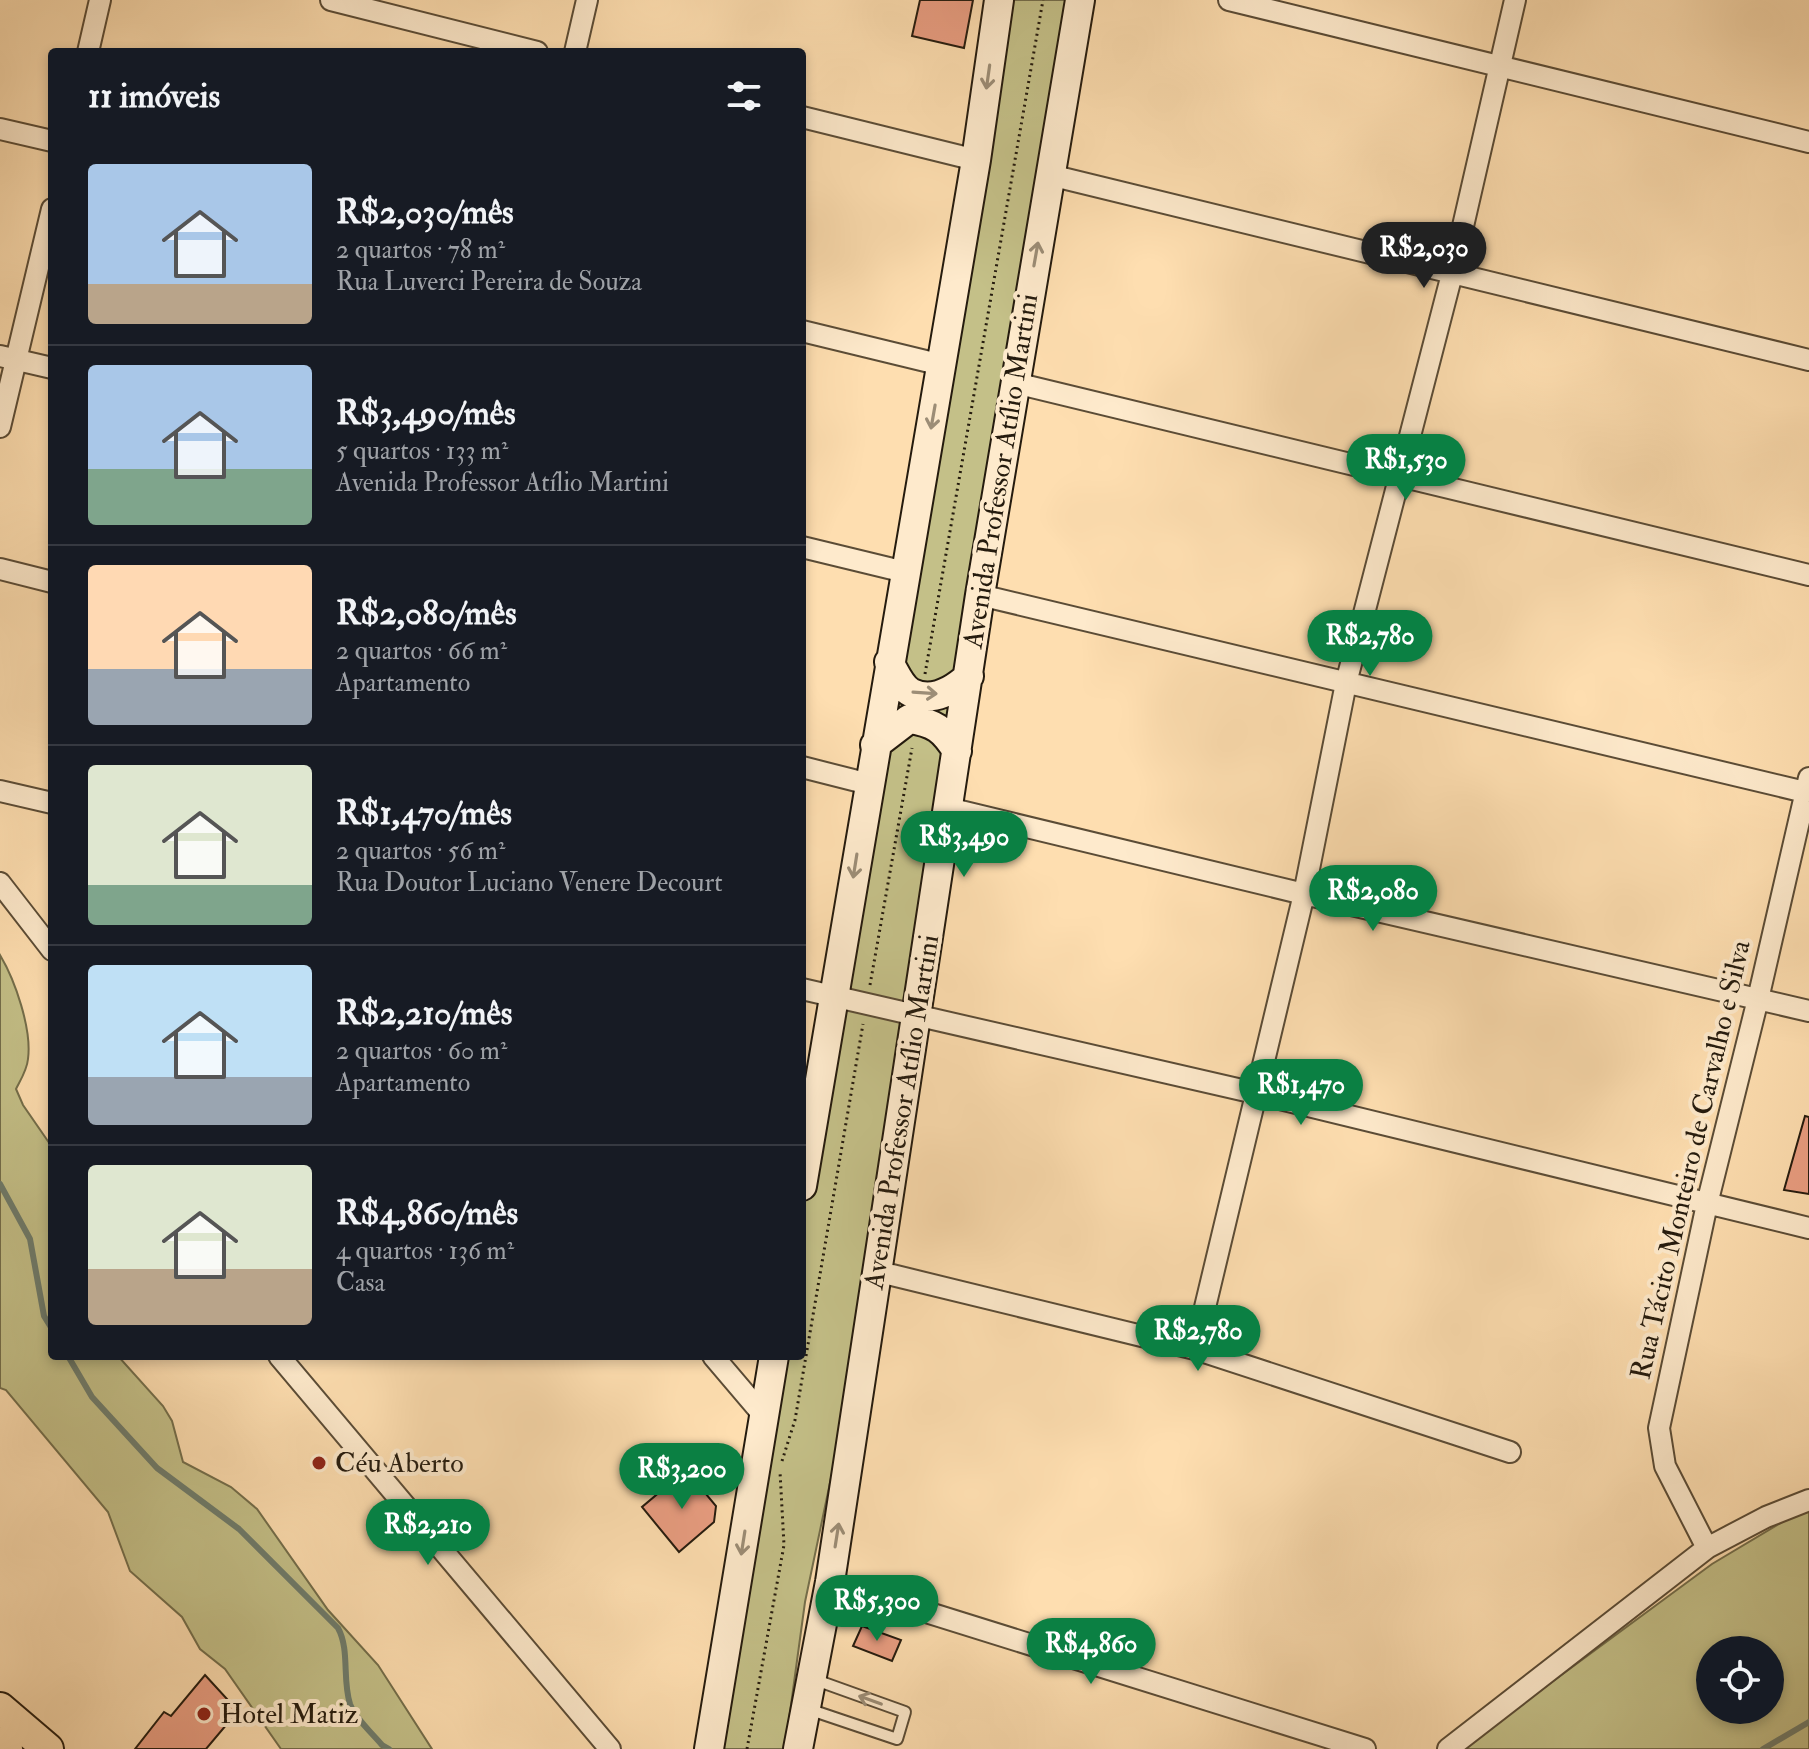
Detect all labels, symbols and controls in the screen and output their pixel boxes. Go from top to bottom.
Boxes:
one-way arrow [980,64,995,89]
icon: filters [722,74,766,118]
text: 11 imóveis [88,75,220,118]
text: R$2,030/mês [336,191,514,234]
icon: home [152,196,248,292]
pin: R$2,030 [1350,222,1498,290]
text: R$2,030 [1379,232,1469,264]
text: 2 quartos · 78 m² [336,234,505,266]
one-way arrow [1030,242,1045,267]
text: Rua Luverci Pereira de Souza [336,266,642,298]
street label: Avenida Professor Atílio Martini [956,291,1046,652]
text: R$3,490/mês [336,392,516,435]
icon: home [152,397,248,493]
one-way arrow [924,403,939,429]
pin: R$1,530 [1332,434,1480,502]
text: 5 quartos · 133 m² [336,435,508,467]
text: R$1,530 [1364,444,1448,476]
text: Avenida Professor Atílio Martini [336,467,669,499]
text: R$2,080/mês [336,592,517,635]
icon: home [152,597,248,693]
pin: R$2,780 [1296,610,1444,678]
text: R$2,780 [1325,620,1415,652]
text: 2 quartos · 66 m² [336,635,507,667]
text: Apartamento [336,667,470,699]
one-way arrow [911,686,937,701]
text: R$1,470/mês [336,792,512,835]
icon: home [152,797,248,893]
pin: R$3,490 [890,811,1038,879]
text: R$3,490 [919,821,1009,853]
text: 2 quartos · 56 m² [336,835,505,867]
one-way arrow [847,853,862,878]
pin: R$2,080 [1299,865,1447,933]
text: Rua Doutor Luciano Venere Decourt [336,867,723,899]
text: R$2,080 [1327,875,1419,907]
street label: Avenida Professor Atílio Martini [857,932,947,1293]
street label: Rua Tácito Monteiro de Carvalho e Silva [1623,937,1759,1383]
text: R$2,210/mês [336,992,512,1035]
icon: home [152,997,248,1093]
text: 2 quartos · 60 m² [336,1035,507,1067]
pin: R$1,470 [1227,1059,1375,1127]
text: Apartamento [336,1067,470,1099]
text: R$1,470 [1257,1069,1345,1101]
text: R$4,860/mês [336,1192,518,1235]
icon: home [152,1197,248,1293]
text: 4 quartos · 136 m² [336,1235,514,1267]
text: Casa [336,1267,385,1299]
pin: R$2,780 [1124,1305,1272,1373]
text: R$2,780 [1153,1315,1243,1347]
pin: R$3,200 [608,1443,756,1511]
place label: Céu Aberto [335,1446,464,1481]
text: R$3,200 [637,1453,727,1485]
marker: Céu Aberto [310,1454,328,1472]
pin: R$2,210 [354,1499,502,1567]
text: R$2,210 [384,1509,472,1541]
one-way arrow [830,1522,845,1548]
one-way arrow [735,1530,750,1556]
pin: R$5,300 [803,1575,951,1643]
text: R$5,300 [833,1585,921,1617]
pin: R$4,860 [1017,1618,1165,1686]
text: R$4,860 [1045,1628,1137,1660]
map controls [1696,1636,1784,1724]
button: locate [1696,1636,1784,1724]
one-way arrow [858,1691,883,1706]
place label: Hotel Matiz [220,1697,359,1732]
marker: Hotel Matiz [195,1705,213,1723]

